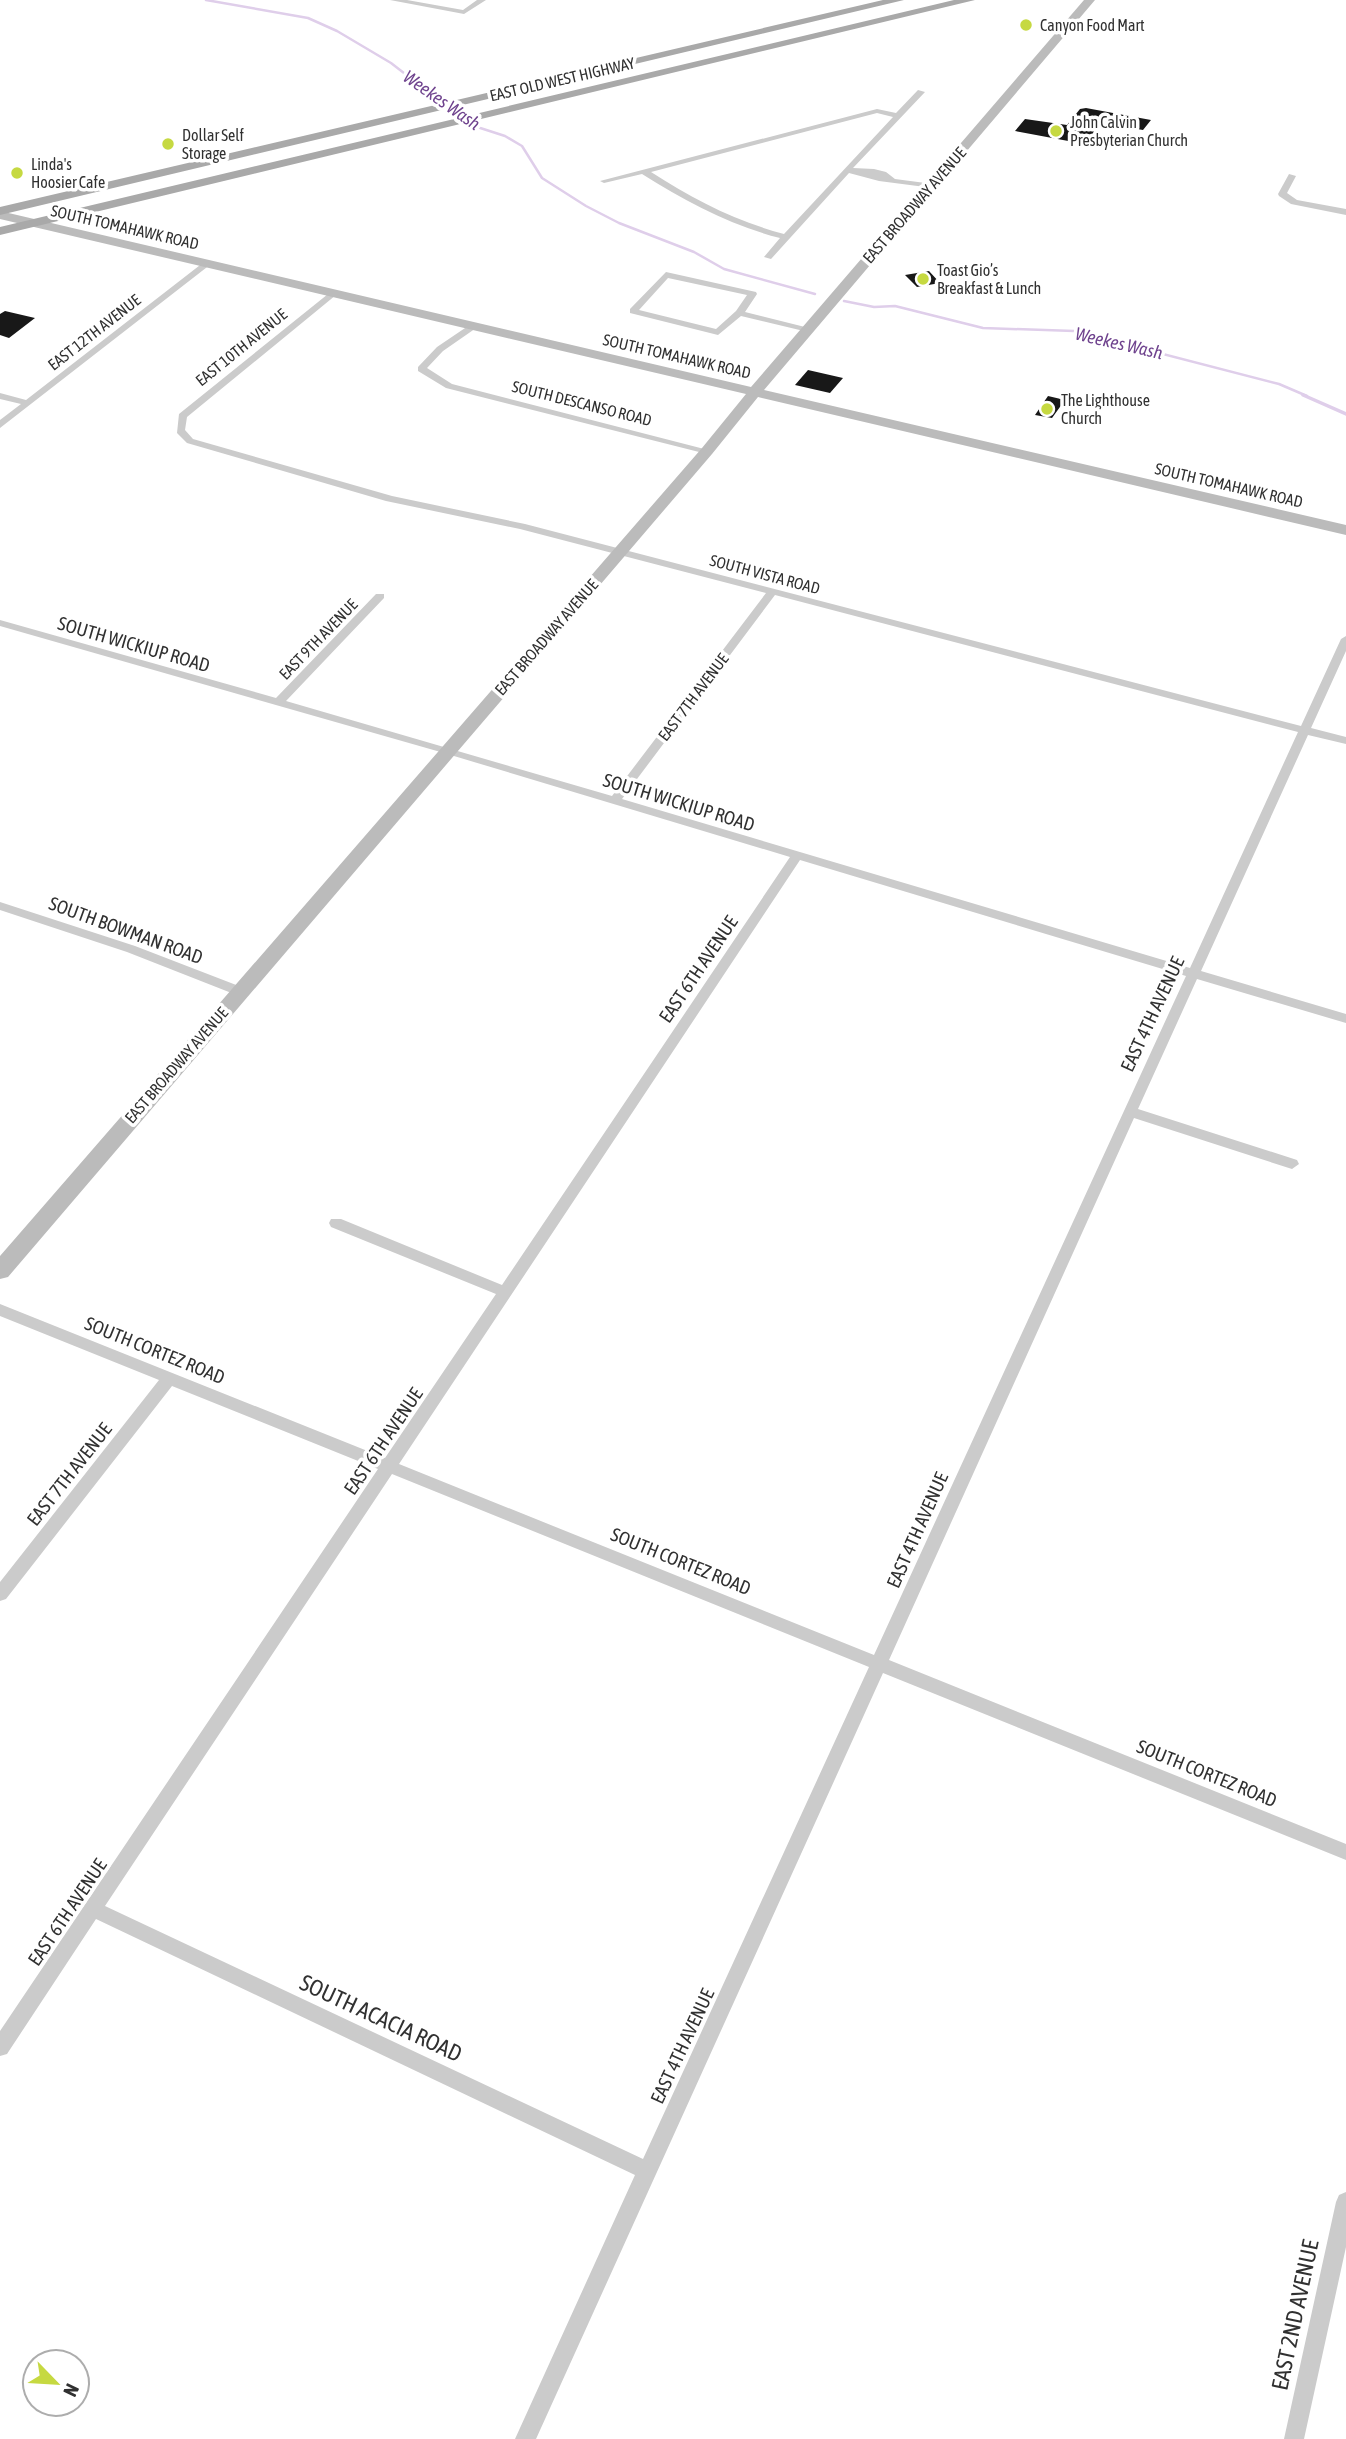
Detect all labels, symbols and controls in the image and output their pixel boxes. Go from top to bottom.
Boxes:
place label: Canyon Food Mart [1040,16,1145,35]
marker: Canyon Food Mart [1018,17,1034,33]
street label: EAST OLD WEST HIGHWAY [488,53,637,104]
water label: Weekes Wash [400,66,485,134]
place label: John Calvin Presbyterian Church [1070,113,1188,150]
marker: John Calvin Presbyterian Church [1048,123,1064,139]
place label: Dollar Self Storage [182,126,245,163]
marker: Dollar Self Storage [160,136,176,152]
street label: EAST BROADWAY AVENUE [859,143,969,267]
place label: Linda's Hoosier Cafe [31,155,105,191]
marker: Linda's Hoosier Cafe [9,165,25,181]
street label: SOUTH TOMAHAWK ROAD [49,201,201,253]
place label: Toast Gio’s Breakfast & Lunch [937,261,1041,297]
marker: Toast Gio’s Breakfast & Lunch [915,271,931,287]
street label: EAST 12TH AVENUE [44,290,144,374]
street label: EAST 10TH AVENUE [192,305,290,389]
water label: Weekes Wash [1073,323,1165,363]
street label: SOUTH TOMAHAWK ROAD [601,330,753,382]
street label: SOUTH DESCANSO ROAD [510,377,654,429]
place label: The Lighthouse Church [1061,391,1150,427]
marker: The Lighthouse Church [1039,401,1055,417]
street label: SOUTH TOMAHAWK ROAD [1153,459,1305,511]
street label: SOUTH VISTA ROAD [708,551,822,597]
street label: EAST BROADWAY AVENUE [491,575,601,699]
street label: EAST 9TH AVENUE [275,595,361,683]
street label: SOUTH WICKIUP ROAD [55,612,213,676]
street label: EAST 7TH AVENUE [654,650,732,744]
street label: SOUTH WICKIUP ROAD [601,769,757,835]
street label: SOUTH BOWMAN ROAD [46,892,206,968]
street label: EAST 6TH AVENUE [654,911,742,1027]
street label: EAST 4TH AVENUE [1116,953,1188,1075]
street label: EAST BROADWAY AVENUE [121,1003,231,1127]
street label: SOUTH CORTEZ ROAD [82,1312,228,1388]
street label: EAST 6TH AVENUE [339,1383,427,1499]
street label: EAST 7TH AVENUE [22,1418,116,1530]
street label: EAST 4TH AVENUE [882,1469,952,1591]
street label: SOUTH CORTEZ ROAD [608,1523,754,1599]
street label: SOUTH CORTEZ ROAD [1134,1735,1280,1811]
street label: EAST 6TH AVENUE [23,1854,111,1970]
street label: SOUTH ACACIA ROAD [296,1969,466,2067]
street label: EAST 4TH AVENUE [646,1985,718,2107]
street label: EAST 2ND AVENUE [1266,2237,1324,2393]
north arrow [21,2348,91,2418]
text: N [59,2380,84,2400]

